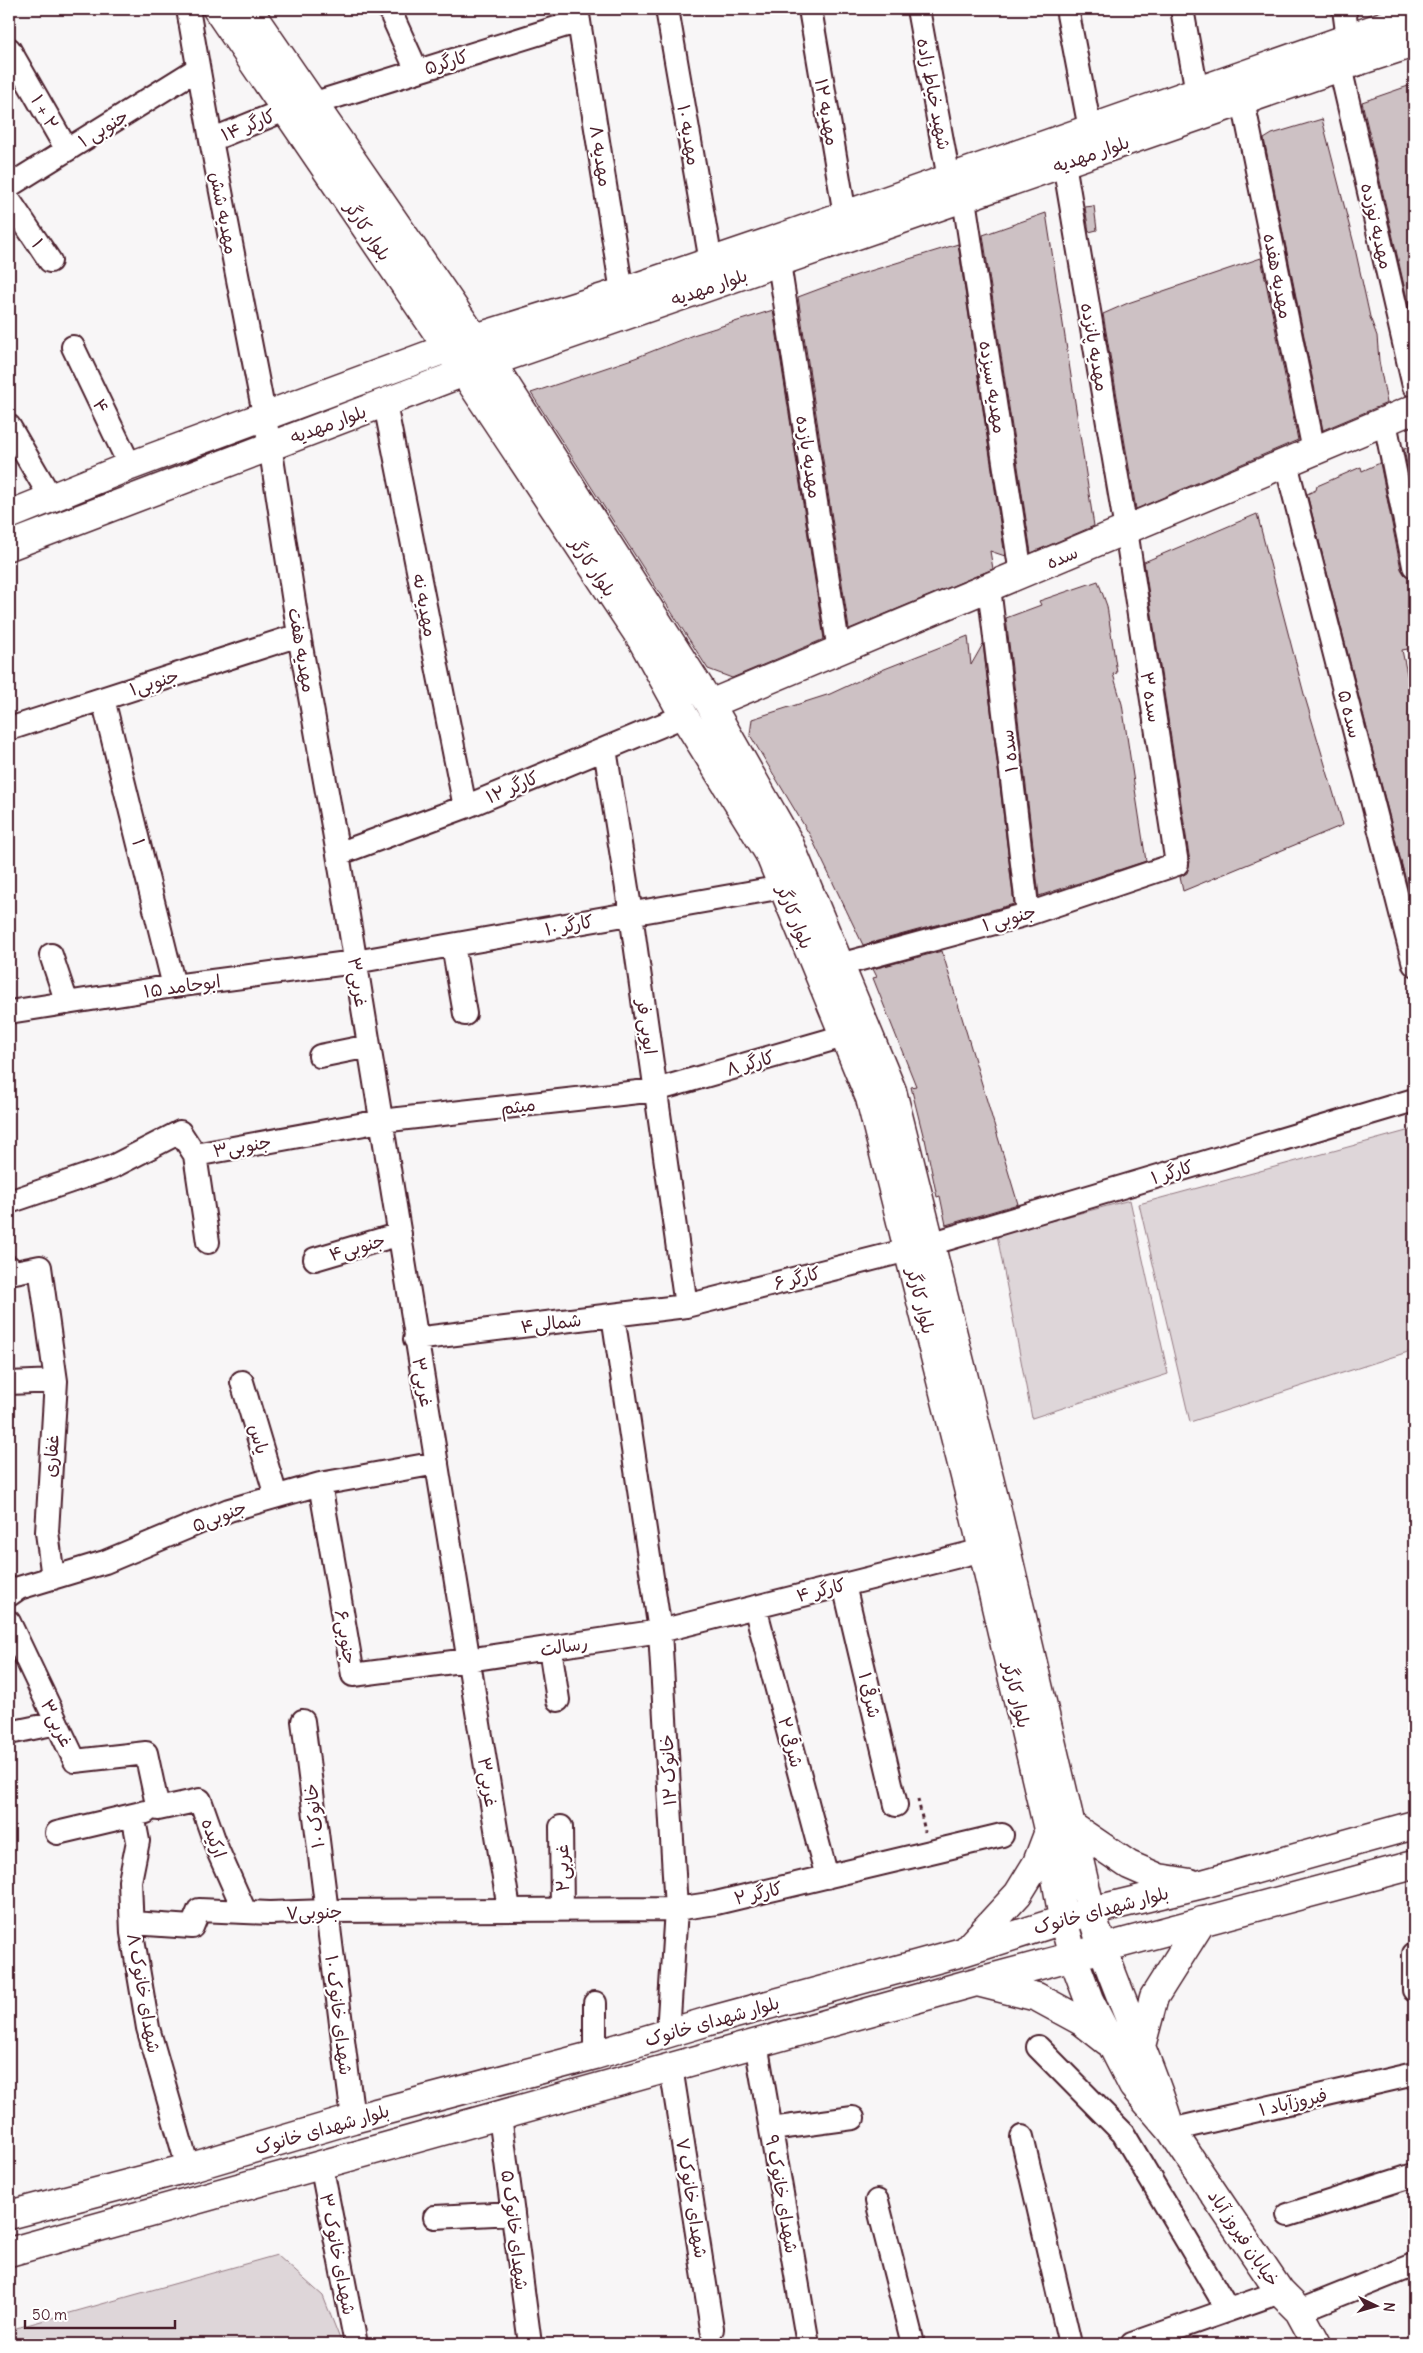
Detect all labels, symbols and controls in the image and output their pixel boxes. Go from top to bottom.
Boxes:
street label: شهید خیاط زاده [912,36,956,152]
street label: کارگر۵ [421,44,471,80]
street label: مهدیه ۱۲ [810,77,844,147]
street label: ۱ + ۲ [26,90,64,134]
street label: مهدیه ۱۰ [672,103,706,167]
street label: ۱ جنوبی [74,104,133,153]
street label: کارگر ۱۴ [217,104,279,146]
street label: مهدیه ۸ [585,124,617,188]
street label: بلوار مهدیه [1050,130,1132,178]
street label: مهدیه شش [205,170,243,256]
street label: مهدیه نوزده [1356,181,1398,271]
street label: بلوار کارگر [339,195,396,265]
street label: مهدیه هفده [1258,231,1298,321]
street label: ۱ [27,234,49,252]
street label: بلوار مهدیه [668,263,750,311]
street label: مهدیه پانزده [1075,301,1114,393]
street label: مهدیه سیزده [974,339,1012,435]
street label: ۴ [88,395,114,417]
street label: بلوار مهدیه [287,400,369,448]
street label: مهدیه یازده [791,414,827,500]
street label: بلوار کارگر [564,531,621,601]
street label: سده [1043,540,1081,574]
street label: مهدیه نه [408,571,442,639]
street label: مهدیه هفت [283,606,321,694]
street label: جنوبی۱ [126,663,182,702]
street label: سده ۳ [1136,670,1166,724]
street label: سده ۵ [1333,687,1367,741]
street label: سده ۱ [995,728,1023,774]
street label: کارگر ۱۲ [482,766,542,808]
street label: ۱ [127,836,151,848]
street label: بلوار کارگر [771,880,818,952]
street label: ۱ جنوبی [979,899,1039,938]
street label: کارگر ۱۰ [543,909,595,941]
street label: غربی۳ [343,955,373,1009]
street label: ابوحامد ۱۵ [142,969,222,1003]
street label: ایوبی فر [631,996,662,1056]
street label: کارگر ۸ [723,1045,777,1081]
street label: میثم [499,1092,537,1123]
street label: جنوبی۳ [211,1130,273,1163]
street label: کارگر ۱ [1148,1155,1196,1189]
street label: جنوبی۴ [326,1228,388,1267]
street label: کارگر ۶ [771,1261,823,1295]
street label: بلوار کارگر [901,1264,940,1336]
street label: شمالی۴ [519,1308,583,1338]
street label: غربی۳ [407,1355,439,1409]
street label: یاس [244,1421,274,1457]
street label: غفاری [38,1434,64,1478]
street label: جنوبی۵ [189,1495,250,1538]
street label: کارگر ۴ [794,1573,848,1607]
street label: جنوبی۶ [329,1608,362,1666]
street label: رسالت [538,1631,590,1661]
street label: بلوار کارگر [998,1658,1036,1730]
street label: شرقی ۱ [854,1670,886,1720]
street label: غربی۳ [36,1695,78,1751]
street label: شرقی ۲ [773,1714,809,1770]
street label: خانوک ۱۲ [655,1734,681,1806]
street label: غربی۳ [473,1755,503,1809]
street label: خانوک ۱۰ [299,1782,329,1850]
street label: ارکیده [196,1815,232,1861]
street label: غربی۲ [550,1844,574,1892]
street label: کارگر ۲ [732,1876,785,1910]
street label: بلوار شهدای خانوک [1031,1881,1171,1939]
street label: جنوبی۷ [285,1900,343,1925]
street label: شهدای خانوک ۸ [122,1931,166,2055]
street label: شهدای خانوک ۱۰ [320,1953,358,2077]
street label: بلوار شهدای خانوک [642,1991,782,2051]
street label: فیروزآباد ۱ [1256,2083,1330,2121]
street label: بلوار شهدای خانوک [252,2099,392,2159]
street label: شهدای خانوک ۹ [760,2133,804,2255]
street label: شهدای خانوک ۷ [671,2136,713,2260]
street label: شهدای خانوک ۵ [496,2168,534,2292]
street label: خیابان فیروز آباد [1203,2185,1285,2291]
street label: شهدای خانوک ۳ [315,2191,361,2317]
north arrow [1350,2280,1400,2330]
scale bar [25,2298,175,2330]
text: N [1380,2302,1398,2313]
text: 50 m [32,2305,67,2324]

